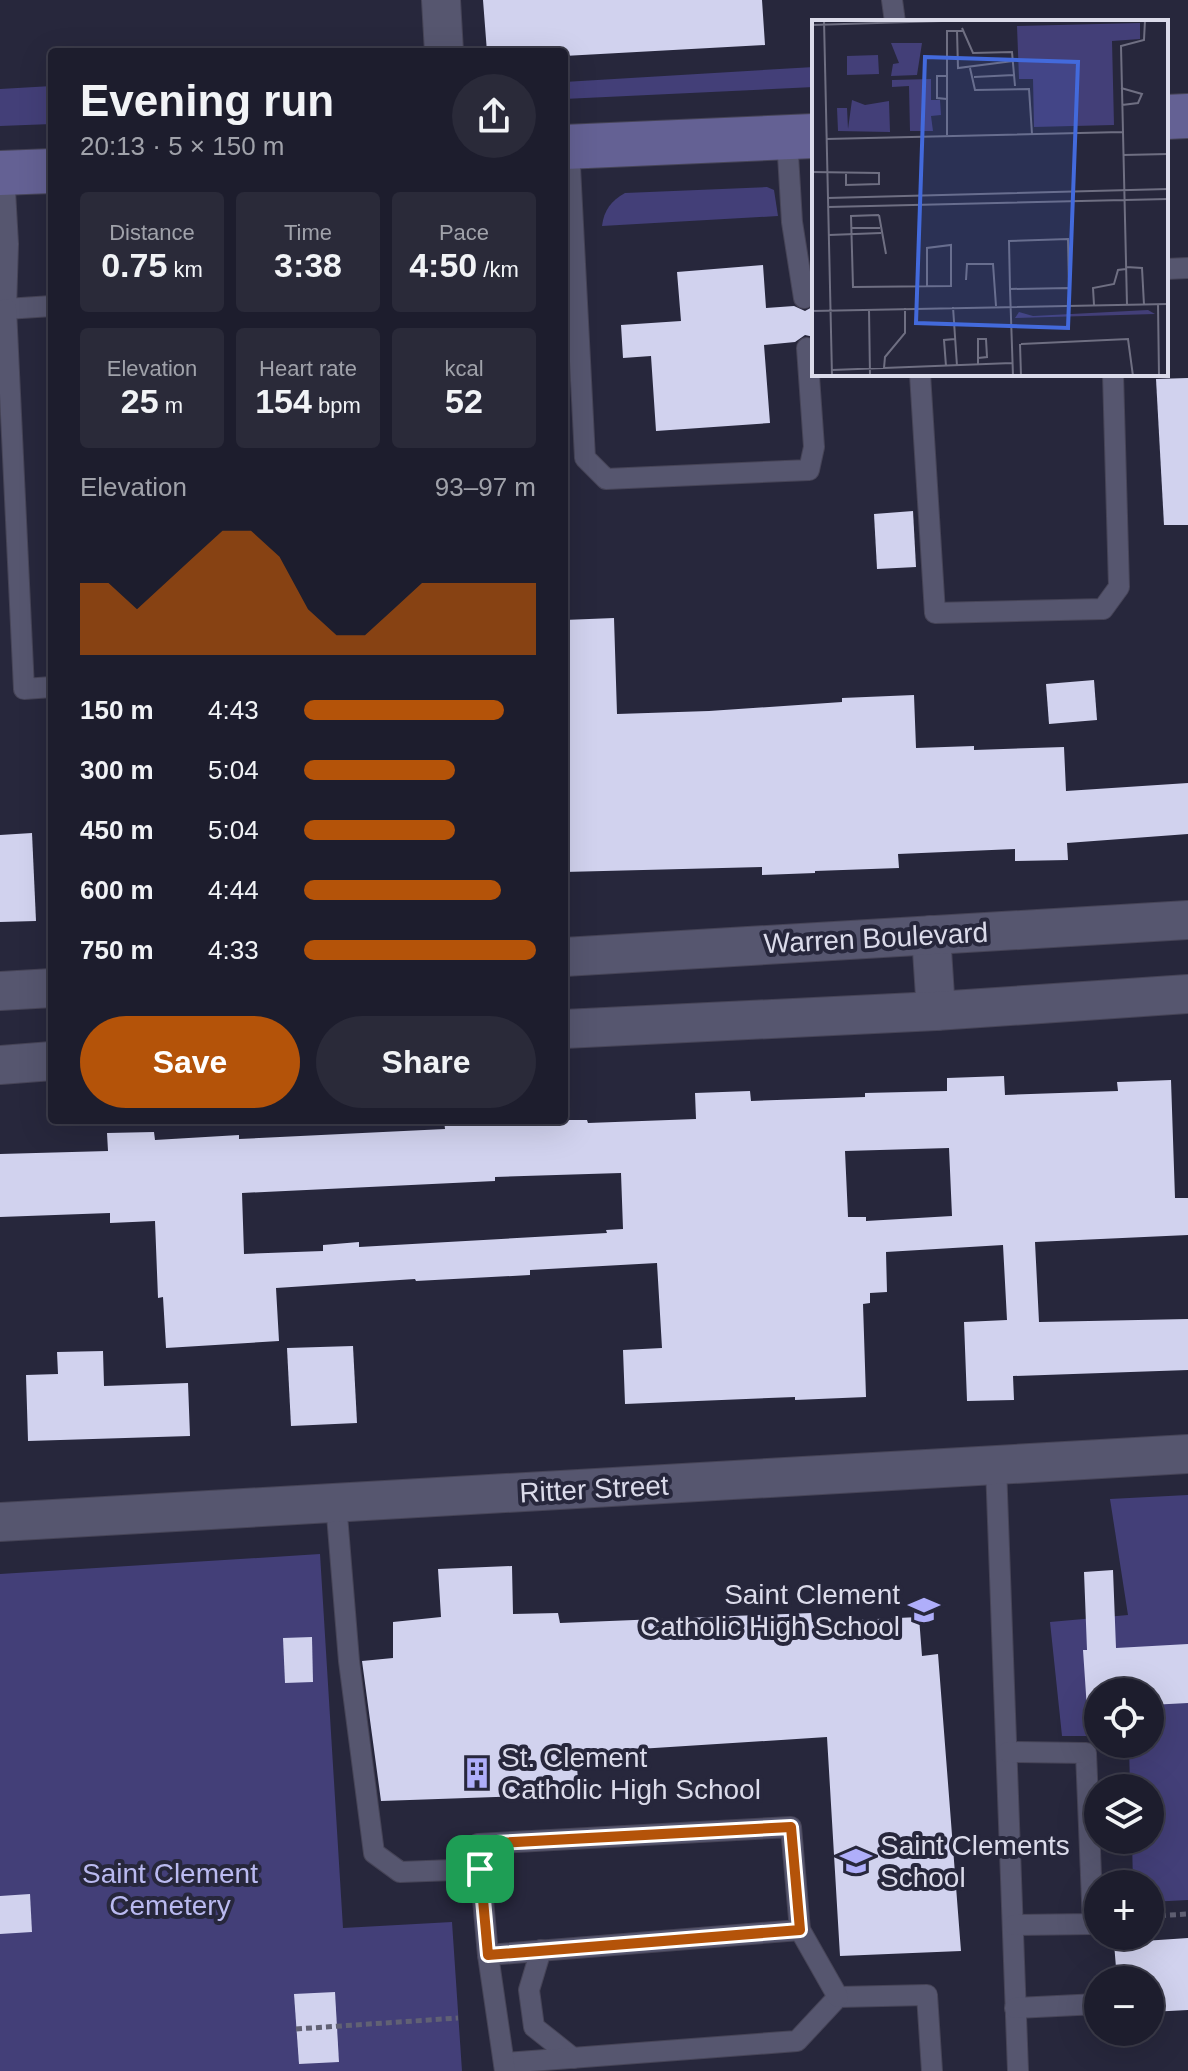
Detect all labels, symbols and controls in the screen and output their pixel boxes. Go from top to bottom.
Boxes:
inset map [812,20,1168,376]
button: share [452,74,536,158]
text: Evening run [80,76,334,125]
text: 20:13 · 5 × 150 m [80,131,285,161]
text: Distance [109,220,195,245]
text: Time [284,220,332,245]
text: Pace [439,220,489,245]
text: 0.75 [101,246,167,284]
text: 3:38 [274,246,342,284]
text: 4:50 [409,246,477,284]
text: km [167,257,203,282]
text: /km [477,257,519,282]
text: Elevation [107,356,197,381]
text: Heart rate [259,356,357,381]
text: kcal [444,356,484,381]
text: 25 [121,382,159,420]
text: 154 [255,382,312,420]
text: 52 [445,382,483,420]
text: m [159,393,183,418]
text: bpm [312,393,361,418]
text: Elevation [80,472,187,502]
text: 93–97 m [435,472,536,502]
text: 150 m [80,695,154,725]
text: 4:43 [208,695,259,725]
text: 300 m [80,755,154,785]
text: 5:04 [208,755,259,785]
text: 450 m [80,815,154,845]
text: 5:04 [208,815,259,845]
text: 600 m [80,875,154,905]
text: 4:44 [208,875,259,905]
street label: Warren Boulevard [763,917,989,959]
text: 750 m [80,935,154,965]
text: 4:33 [208,935,259,965]
button: Save [80,1016,300,1108]
button: Share [316,1016,536,1108]
street label: Ritter Street [519,1470,670,1508]
place label: Saint Clement Catholic High School [640,1579,900,1642]
school or university icon: Saint Clement Catholic High School [907,1593,941,1627]
map controls [1084,1678,1164,2046]
button: locate [1084,1678,1164,1758]
place label: St. Clement Catholic High School [501,1742,761,1805]
building icon: St. Clement Catholic High School [460,1756,494,1790]
button: layers [1084,1774,1164,1854]
place label: Saint Clements School [880,1830,1070,1893]
pin [446,1835,514,1903]
school or university icon: Saint Clements School [839,1844,873,1878]
icon: arrive [458,1847,502,1891]
park label: Saint Clement Cemetery [82,1858,258,1921]
button: + [1084,1870,1164,1950]
button: − [1084,1966,1164,2046]

